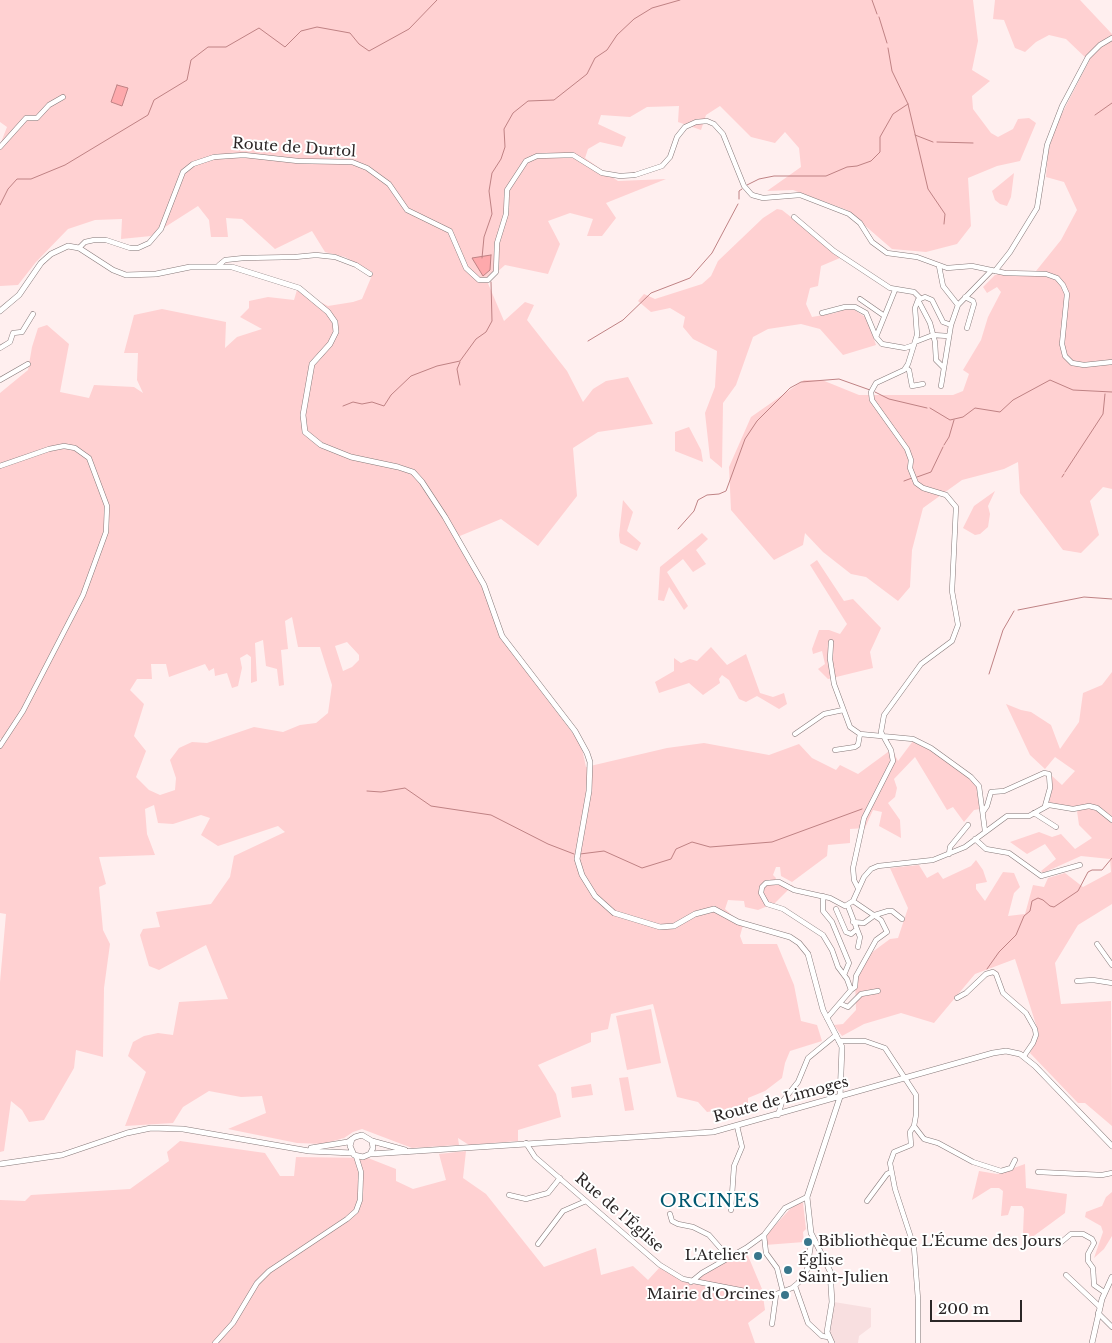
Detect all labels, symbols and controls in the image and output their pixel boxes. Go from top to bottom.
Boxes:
street label: Route de Durtol [232,135,356,161]
street label: Route de Limoges [711,1073,851,1127]
street label: Rue de l'Église [571,1170,667,1256]
district label: ORCINES [659,1191,761,1213]
place label: Bibliothèque L'Écume des Jours [818,1233,1061,1251]
marker: Bibliothèque L'Écume des Jours [802,1236,814,1248]
place label: L'Atelier [685,1247,748,1265]
marker: L'Atelier [752,1250,764,1262]
place label: Église Saint-Julien [798,1252,889,1287]
marker: Église Saint-Julien [782,1264,794,1276]
place label: Mairie d'Orcines [647,1286,775,1304]
marker: Mairie d'Orcines [779,1289,791,1301]
scale bar [932,1290,1024,1322]
text: 200 m [938,1299,989,1318]

